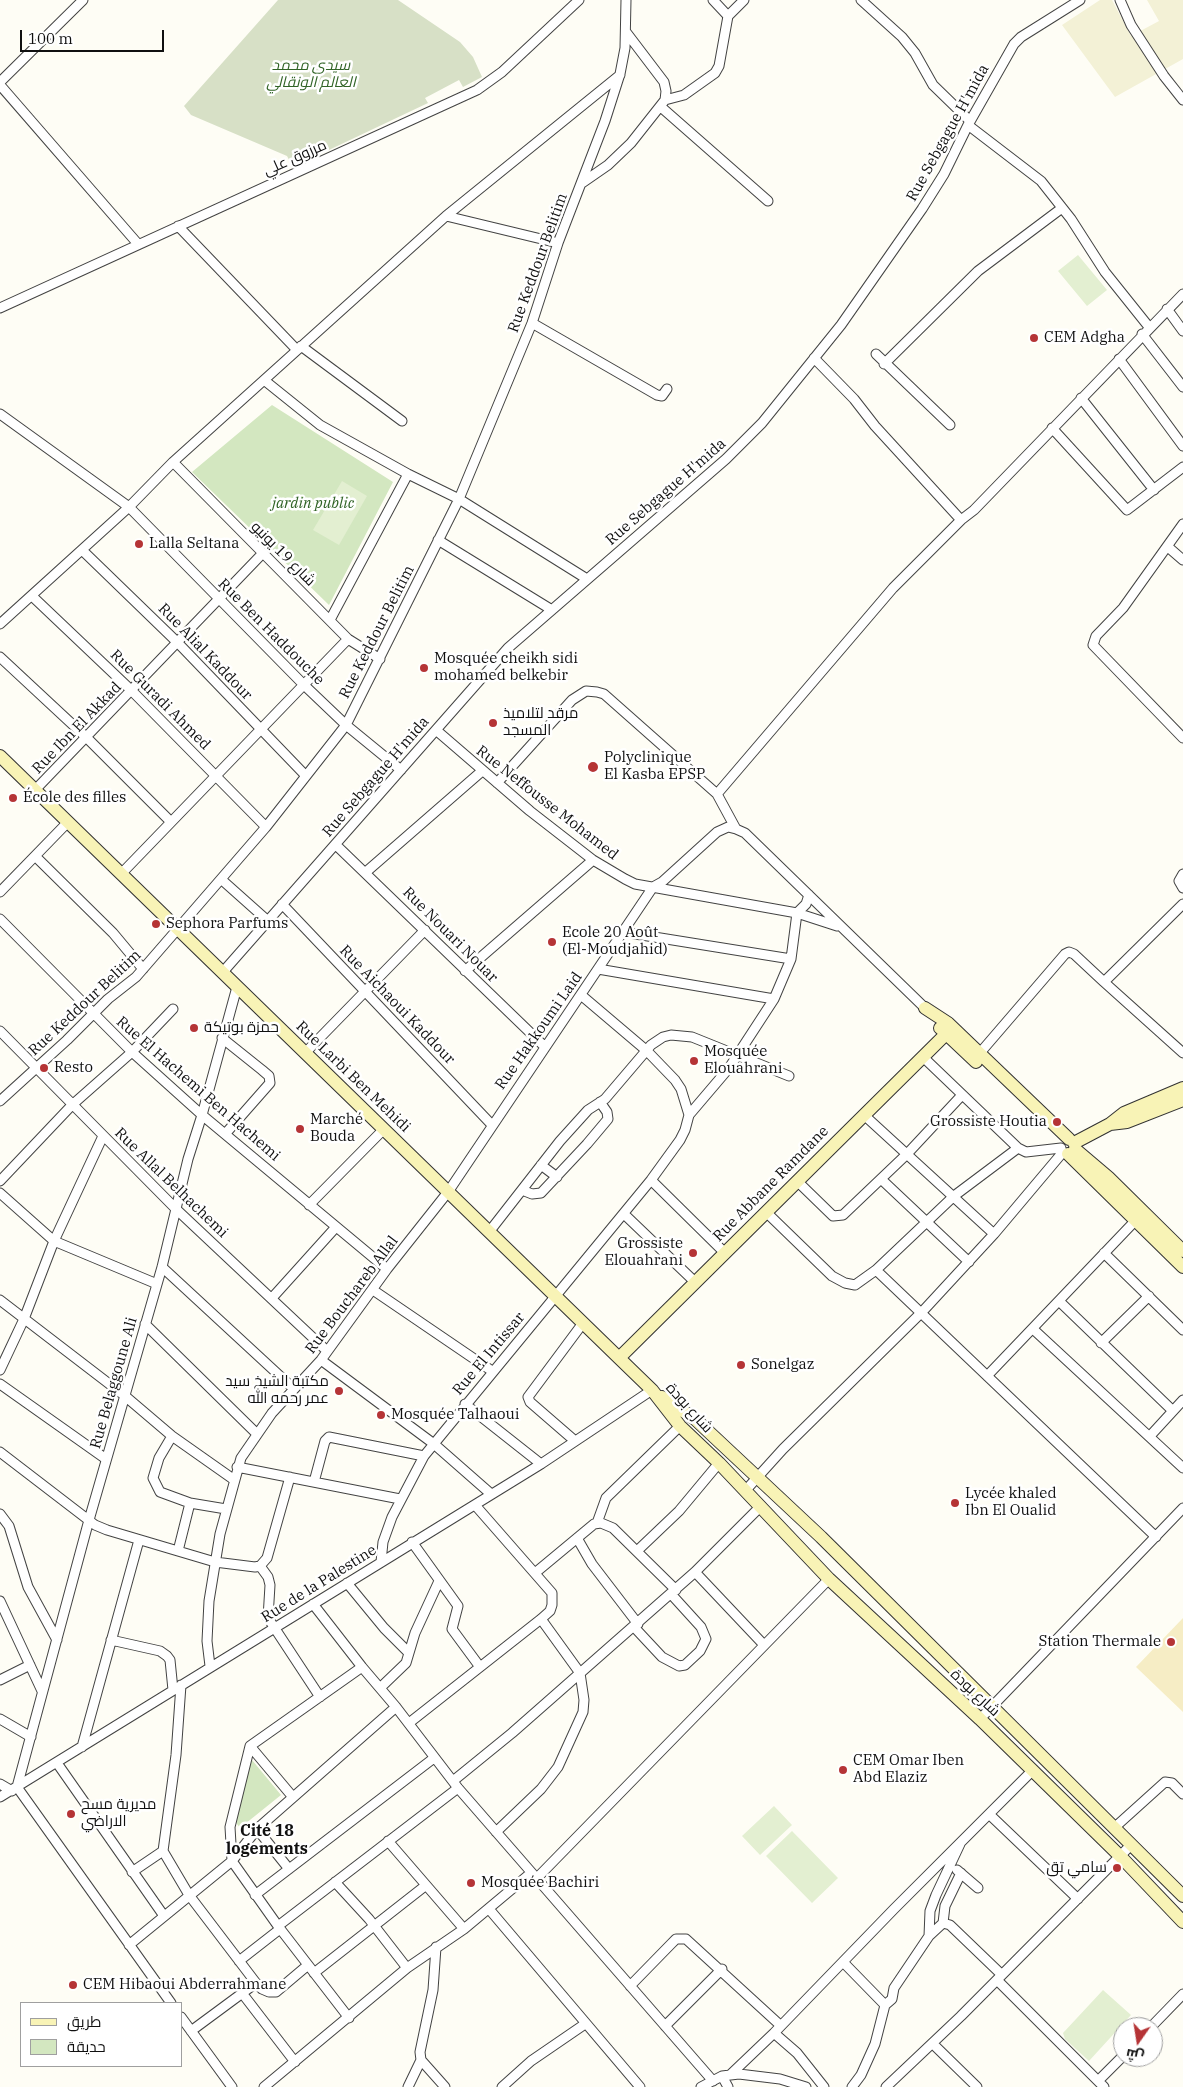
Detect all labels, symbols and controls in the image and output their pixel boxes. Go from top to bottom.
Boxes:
scale bar [22,20,166,52]
text: 100 m [28,29,73,48]
park label: سيدي محمد العالم الونقالي [266,57,356,92]
street label: Rue Sebgague H'mida [903,61,993,205]
street label: مرزوق علي [261,136,329,180]
street label: Rue Keddour Belitim [504,191,572,335]
place label: CEM Adgha [1044,329,1125,347]
marker: CEM Adgha [1028,332,1040,344]
street label: Rue Sebgague H'mida [602,435,730,549]
park label: jardin public [272,495,354,513]
street label: شارع 19 يونيو [247,518,319,590]
place label: Lalla Seltana [149,535,239,553]
marker: Lalla Seltana [133,538,145,550]
street label: Rue Keddour Belitim [336,562,418,702]
street label: Rue Ben Haddouche [214,575,328,689]
street label: Rue Alial Kaddour [154,600,256,704]
street label: Rue Guradi Ahmed [106,646,214,754]
place label: Mosquée cheikh sidi mohamed belkebir [434,650,578,685]
marker: Mosquée cheikh sidi mohamed belkebir [418,662,430,674]
street label: Rue Ibn El Akkad [29,678,125,778]
place label: مرقد لتلاميذ المسجد [503,705,578,740]
street label: Rue Sebgague H'mida [319,713,433,841]
marker: مرقد لتلاميذ المسجد [487,717,499,729]
street label: Rue Neffousse Mohamed [472,742,622,864]
place label: Polyclinique El Kasba EPSP [604,749,705,784]
marker: Polyclinique El Kasba EPSP [586,760,600,774]
place label: École des filles [23,789,126,807]
marker: École des filles [7,792,19,804]
street label: Rue Nouari Nouar [399,884,501,986]
place label: Sephora Parfums [166,915,288,933]
marker: Sephora Parfums [150,918,162,930]
place label: Ecole 20 Août (El-Moudjahid) [562,924,668,959]
marker: Ecole 20 Août (El-Moudjahid) [546,936,558,948]
street label: Rue Aichaoui Kaddour [336,942,458,1068]
street label: Rue Keddour Belitim [25,946,145,1060]
street label: Rue Hakkoumi Laid [492,969,586,1093]
street label: Rue El Hachemi Ben Hachemi [112,1013,284,1165]
street label: Rue Larbi Ben Mehidi [292,1018,414,1136]
place label: حمزة بوتيكة [204,1019,279,1037]
marker: حمزة بوتيكة [188,1022,200,1034]
place label: Mosquée Elouahrani [704,1043,783,1078]
marker: Mosquée Elouahrani [688,1055,700,1067]
place label: Resto [54,1059,93,1077]
marker: Resto [38,1062,50,1074]
place label: Marché Bouda [310,1111,363,1146]
place label: Grossiste Houtia [930,1113,1047,1131]
marker: Grossiste Houtia [1051,1116,1063,1128]
street label: Rue Abbane Ramdane [709,1122,833,1246]
marker: Marché Bouda [294,1123,306,1135]
street label: Rue Allal Belhachemi [111,1124,231,1242]
street label: Rue Bouchareb Allal [302,1233,402,1357]
place label: Grossiste Elouahrani [604,1235,683,1270]
marker: Grossiste Elouahrani [687,1247,699,1259]
street label: Rue El Intissar [449,1309,529,1399]
street label: Rue Belaggoune Ali [87,1315,141,1451]
place label: Sonelgaz [751,1356,814,1374]
marker: Sonelgaz [735,1359,747,1371]
place label: مكتبة الشيخ سيد عمر رحمه الله [225,1373,329,1408]
street label: شارع بودة [662,1379,716,1437]
marker: مكتبة الشيخ سيد عمر رحمه الله [333,1385,345,1397]
place label: Mosquée Talhaoui [391,1406,520,1424]
marker: Mosquée Talhaoui [375,1409,387,1421]
place label: Lycée khaled Ibn El Oualid [965,1485,1057,1520]
marker: Lycée khaled Ibn El Oualid [949,1497,961,1509]
street label: Rue de la Palestine [258,1541,380,1627]
place label: Station Thermale [1038,1633,1161,1651]
marker: Station Thermale [1165,1636,1177,1648]
street label: شارع بودة [946,1666,1004,1720]
place label: CEM Omar Iben Abd Elaziz [853,1752,964,1787]
marker: CEM Omar Iben Abd Elaziz [837,1764,849,1776]
place label: مديرية مسح الاراضي [81,1796,156,1831]
marker: مديرية مسح الاراضي [65,1808,77,1820]
district label: Cité 18 logements [226,1821,308,1859]
place label: سامي تق [1046,1859,1107,1877]
marker: سامي تق [1111,1862,1123,1874]
place label: Mosquée Bachiri [481,1874,599,1892]
marker: Mosquée Bachiri [465,1877,477,1889]
place label: CEM Hibaoui Abderrahmane [83,1976,286,1994]
marker: CEM Hibaoui Abderrahmane [67,1979,79,1991]
legend [20,2002,182,2067]
text: طريق [67,2012,101,2031]
north arrow [1113,2017,1163,2067]
text: حديقة [67,2037,106,2056]
text: ش [1124,2045,1146,2066]

